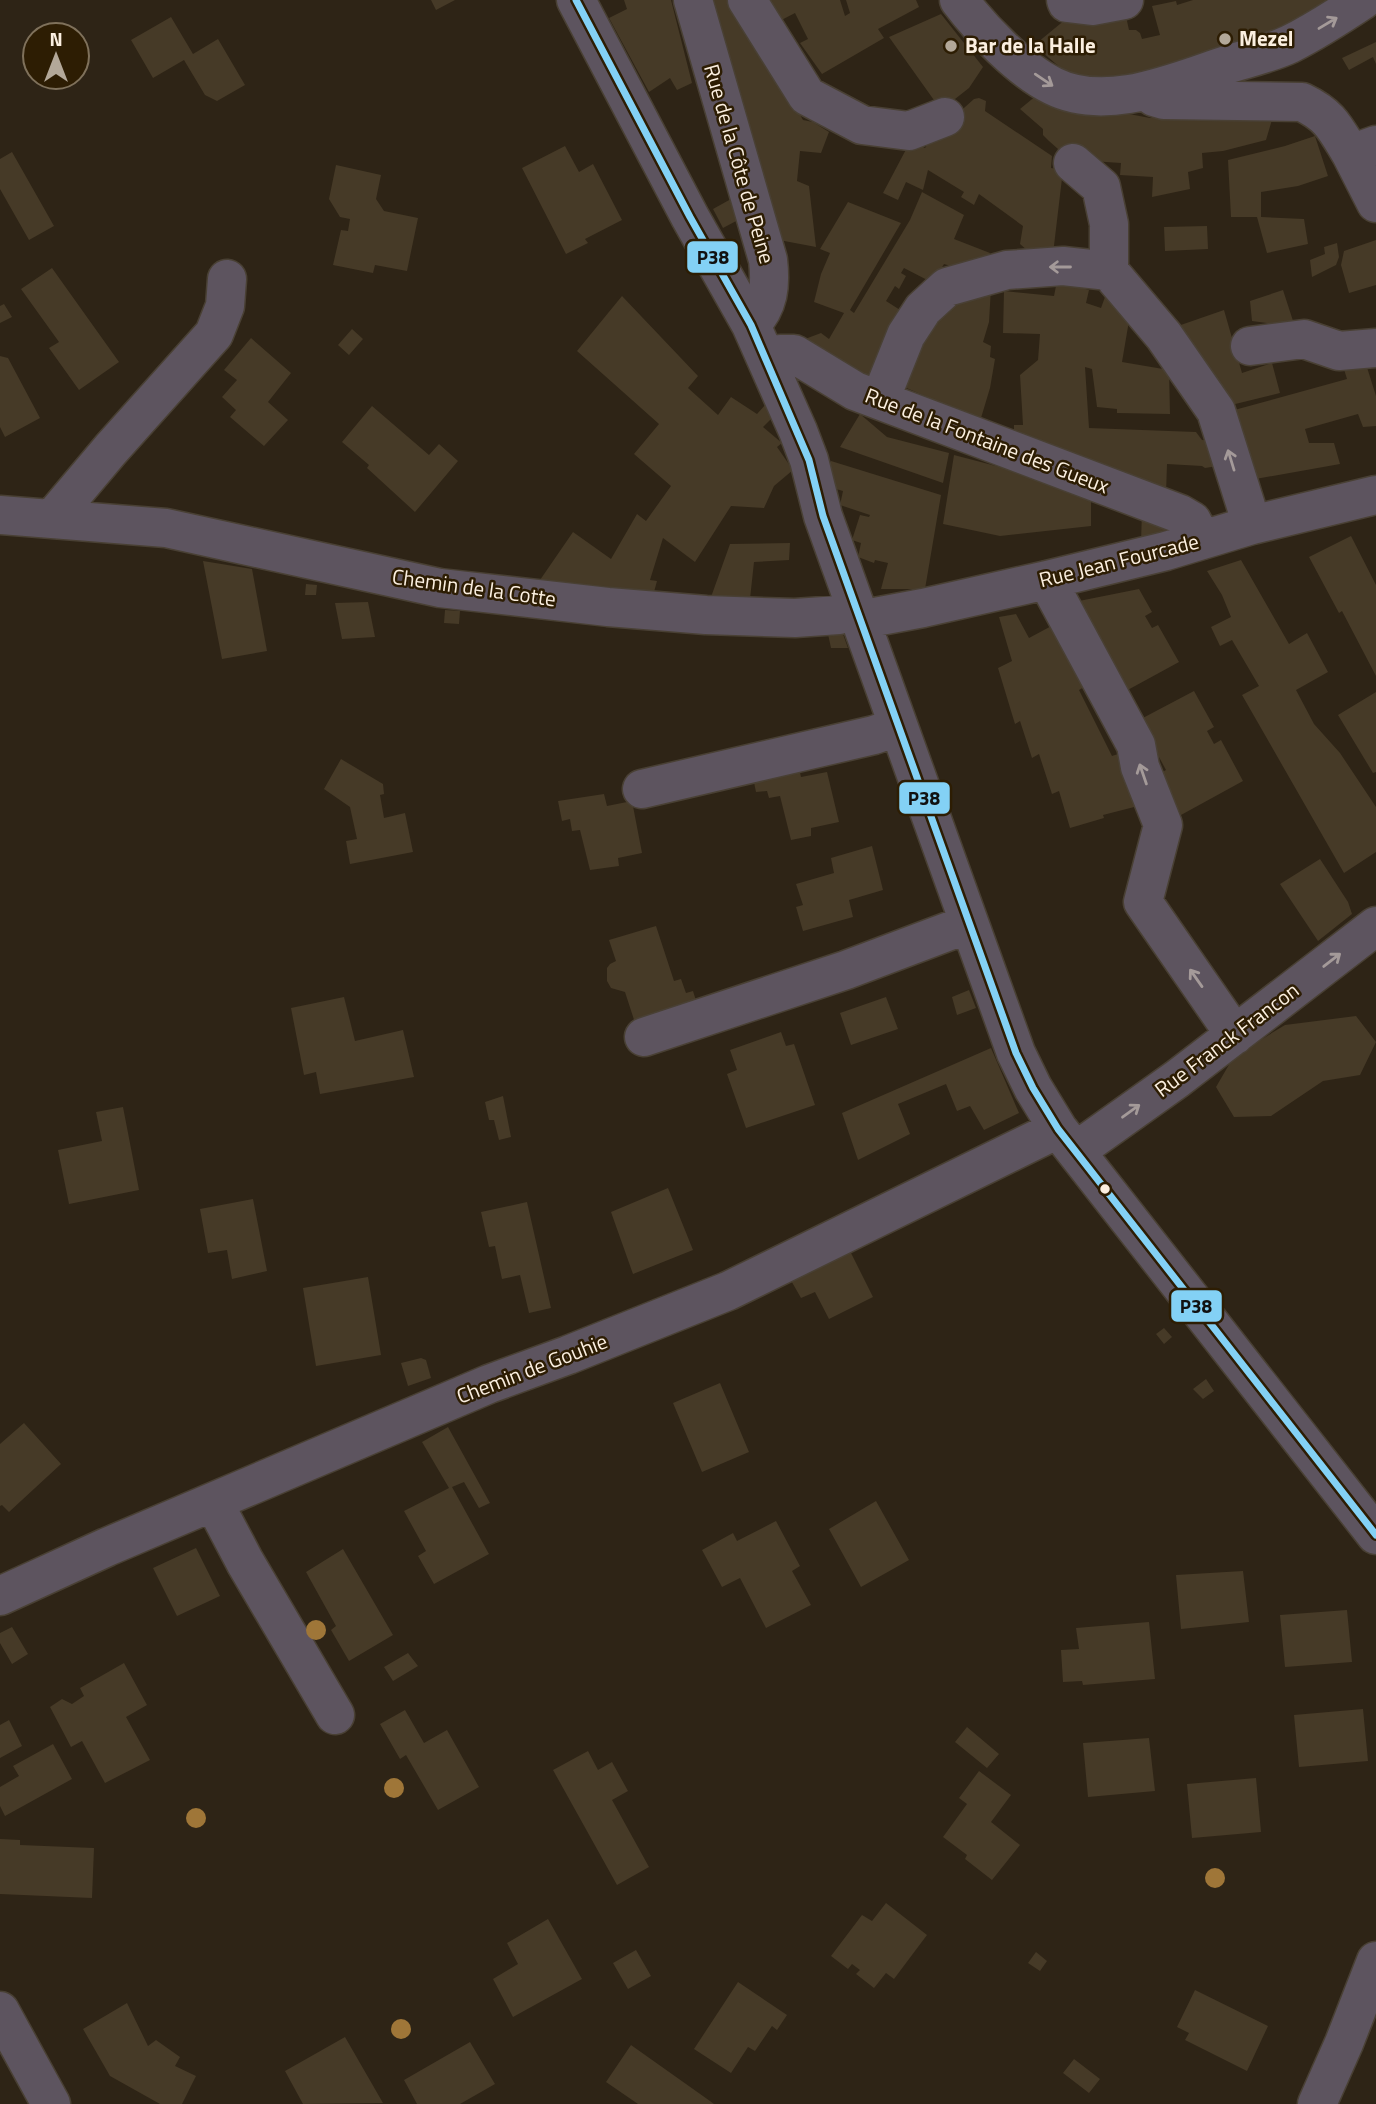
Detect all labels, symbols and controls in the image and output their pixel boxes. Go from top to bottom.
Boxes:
one-way arrow [1318,15,1338,29]
north arrow [21,21,91,91]
place label: Mezel [1239,22,1294,54]
text: N [49,24,63,53]
place label: Bar de la Halle [965,29,1096,61]
marker: Mezel [1217,31,1233,47]
marker: Bar de la Halle [943,38,959,54]
street label: Rue de la Côte de Peine [696,60,784,267]
one-way arrow [1034,72,1053,87]
line badge: P38 [686,240,739,274]
text: P38 [697,242,730,271]
one-way arrow [1049,260,1072,274]
street label: Rue de la Fontaine des Gueux [861,379,1114,502]
one-way arrow [1224,449,1237,471]
street label: Rue Jean Fourcade [1036,525,1202,595]
street label: Chemin de la Cotte [390,560,558,614]
one-way arrow [1136,763,1148,785]
line badge: P38 [898,781,951,815]
text: P38 [908,783,941,812]
one-way arrow [1322,952,1341,967]
one-way arrow [1189,969,1203,988]
street label: Rue Franck Francon [1147,974,1305,1104]
one-way arrow [1121,1104,1140,1119]
unlabelled marker [1098,1182,1112,1196]
line badge: P38 [1170,1289,1223,1323]
text: P38 [1180,1291,1213,1320]
street label: Chemin de Gouhie [452,1325,612,1412]

